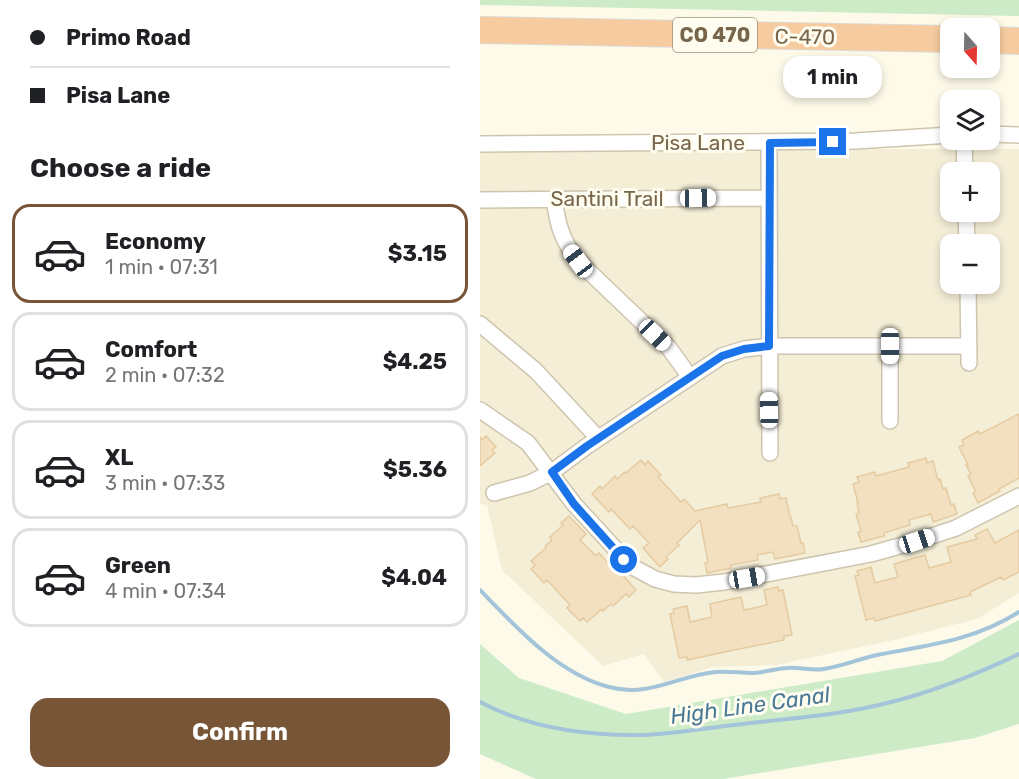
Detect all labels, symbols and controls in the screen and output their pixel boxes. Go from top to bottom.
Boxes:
road number: CO 470 [673,18,757,52]
north arrow [940,18,1000,78]
map controls [940,18,1000,294]
street label: C-470 [774,23,836,50]
text: Primo Road [66,24,191,51]
callout: 1 min [784,55,883,97]
text: 1 min [807,65,858,89]
text: Pisa Lane [66,82,170,109]
button: layers [940,90,1000,150]
route end [819,128,846,155]
street label: Pisa Lane [651,130,745,155]
text: Choose a ride [30,152,211,184]
button: + [940,162,1000,222]
street label: Santini Trail [551,186,663,211]
car [680,189,716,207]
icon: car [33,227,87,281]
text: Economy [105,228,206,255]
button: − [940,234,1000,294]
text: $3.15 [388,240,447,267]
car [560,241,596,281]
text: 1 min · 07:31 [105,255,218,279]
car [636,316,674,354]
car [881,328,899,364]
icon: car [33,335,87,389]
text: Comfort [105,336,197,363]
text: $4.25 [383,348,447,375]
text: 2 min · 07:32 [105,363,225,387]
car [760,392,778,428]
icon: car [33,443,87,497]
text: XL [105,444,133,471]
text: $5.36 [383,456,447,483]
text: 3 min · 07:33 [105,471,225,495]
car [897,527,937,555]
route start [610,546,637,573]
icon: car [33,551,87,605]
text: Green [105,552,171,579]
text: $4.04 [381,564,447,591]
car [728,566,766,590]
text: 4 min · 07:34 [105,579,226,603]
water label: High Line Canal [669,681,832,730]
button: Confirm [30,698,450,767]

